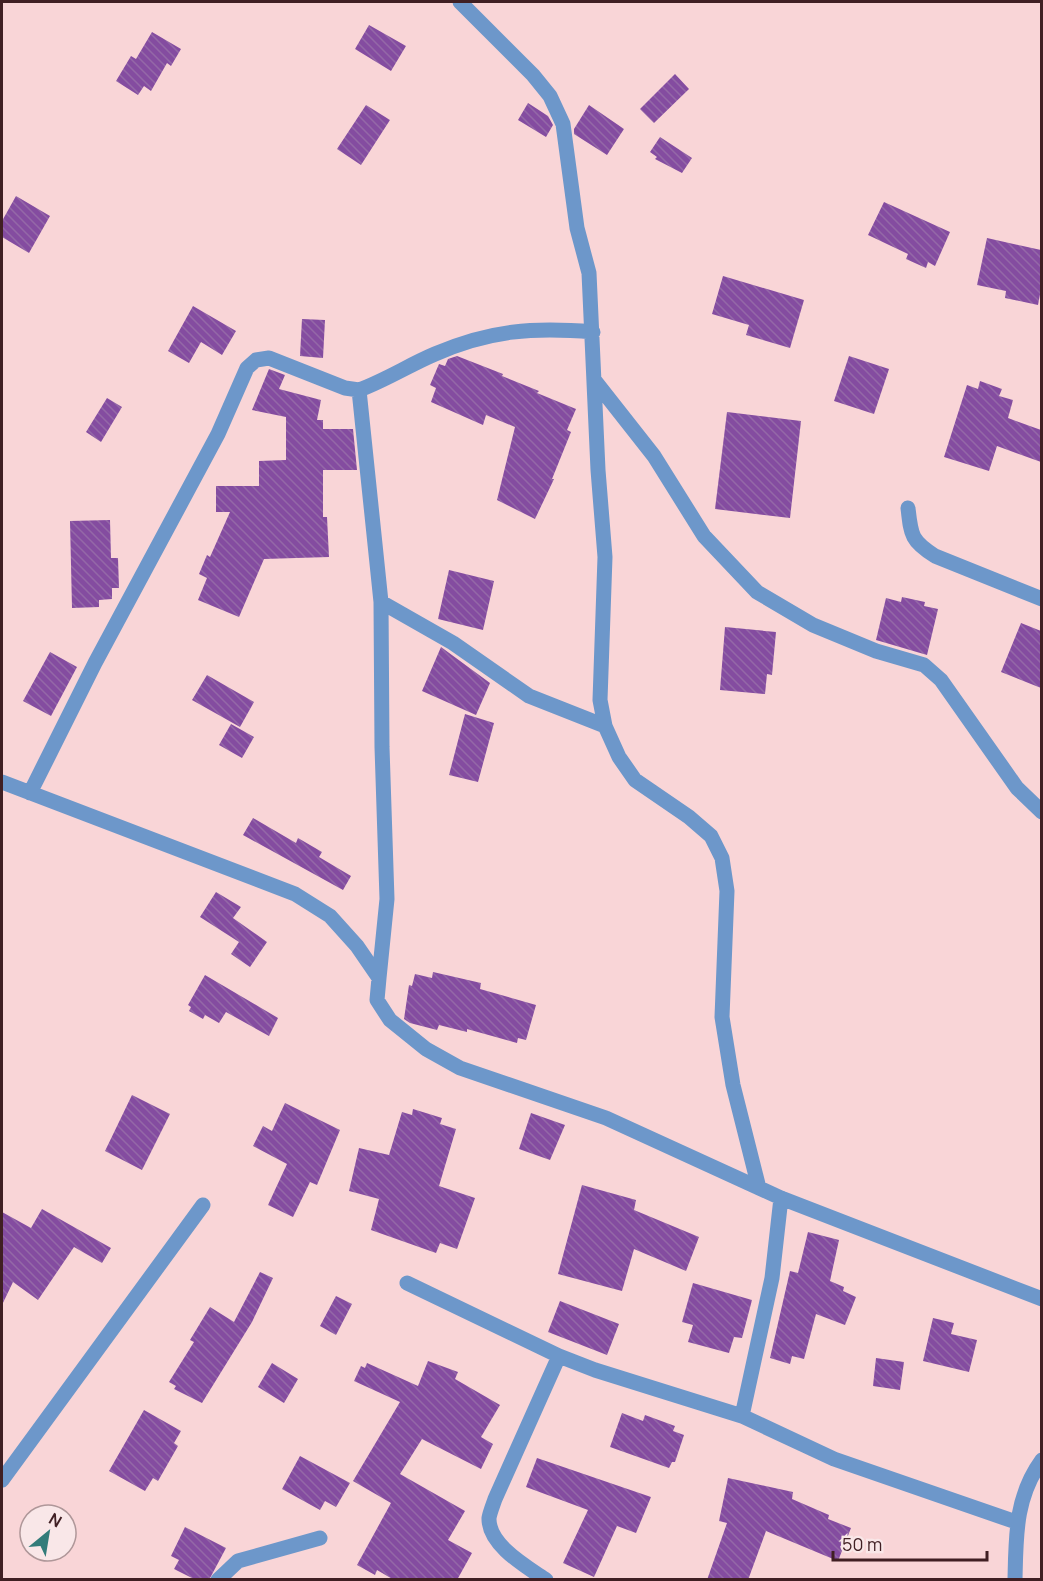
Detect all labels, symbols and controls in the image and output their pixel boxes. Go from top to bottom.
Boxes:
north arrow [18,1503,78,1563]
text: N [45,1508,66,1532]
scale bar [833,1524,988,1562]
text: 50 m [842,1532,882,1556]

